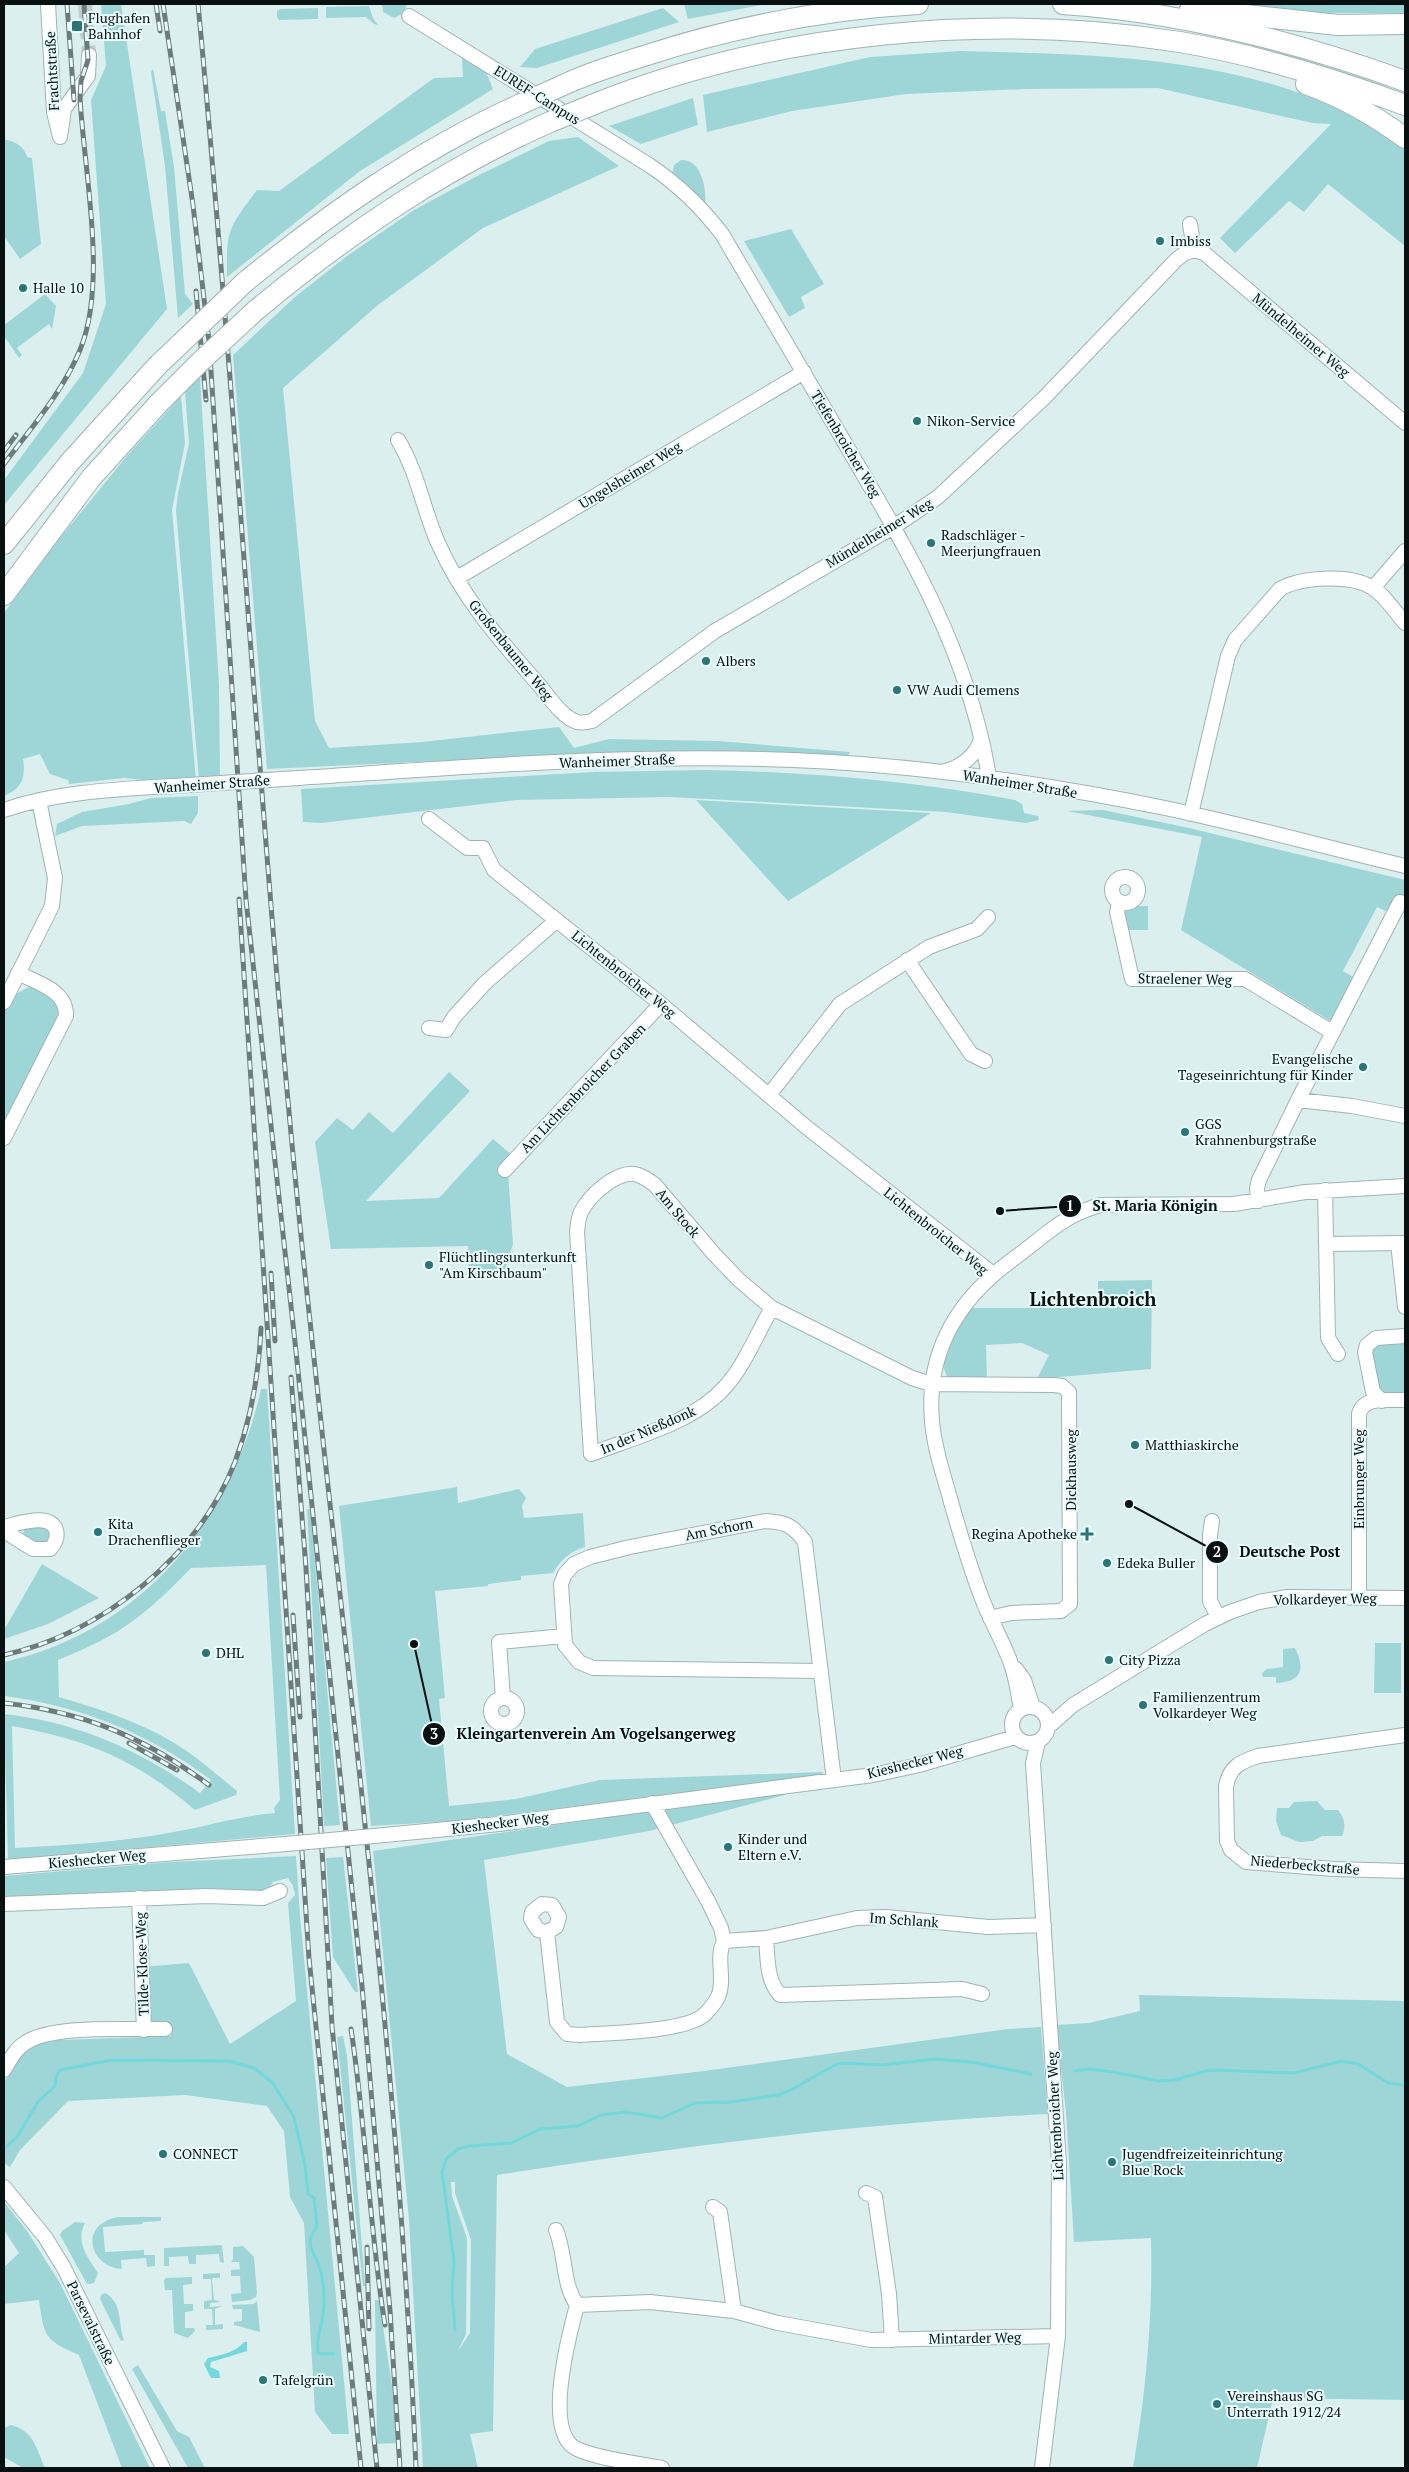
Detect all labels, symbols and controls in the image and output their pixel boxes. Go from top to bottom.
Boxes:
place label: Flughafen Bahnhof [88,8,151,43]
marker: Flughafen Bahnhof [70,19,84,33]
street label: Frachtstraße [40,31,63,111]
street label: EUREF-Campus [491,60,584,129]
place label: Imbiss [1170,231,1211,250]
marker: Imbiss [1154,235,1166,247]
place label: Halle 10 [33,278,84,297]
marker: Halle 10 [17,282,29,294]
street label: Mündelheimer Weg [1249,288,1354,381]
street label: Tiefenbroicher Weg [807,387,886,501]
place label: Nikon-Service [927,411,1015,430]
marker: Nikon-Service [911,415,923,427]
street label: Ungelsheimer Weg [575,436,685,513]
street label: Mündelheimer Weg [822,493,936,572]
place label: Radschläger - Meerjungfrauen [941,525,1042,560]
marker: Radschläger - Meerjungfrauen [925,537,937,549]
street label: Großenbaumer Weg [465,595,558,704]
place label: Albers [716,651,756,670]
marker: Albers [700,655,712,667]
place label: VW Audi Clemens [907,680,1020,699]
marker: VW Audi Clemens [891,684,903,696]
street label: Wanheimer Straße [559,749,675,772]
street label: Wanheimer Straße [961,765,1079,802]
street label: Wanheimer Straße [153,770,271,797]
street label: Lichtenbroicher Weg [568,926,681,1022]
street label: Straelener Weg [1138,968,1233,989]
street label: Am Lichtenbroicher Graben [516,1018,650,1156]
place label: Evangelische Tageseinrichtung für Kinder [1178,1049,1354,1084]
marker: Evangelische Tageseinrichtung für Kinder [1357,1061,1369,1073]
place label: GGS Krahnenburgstraße [1195,1114,1316,1149]
marker: GGS Krahnenburgstraße [1179,1126,1191,1138]
street label: Lichtenbroicher Weg [880,1183,993,1279]
street label: Am Stock [652,1184,705,1242]
callout: St. Maria Königin [1057,1191,1228,1221]
text: 1 [1066,1195,1074,1215]
text: St. Maria Königin [1092,1195,1218,1215]
place label: Flüchtlingsunterkunft "Am Kirschbaum" [439,1247,577,1282]
marker: Flüchtlingsunterkunft "Am Kirschbaum" [423,1259,435,1271]
district label: Lichtenbroich [1029,1286,1157,1311]
street label: In der Nießdonk [597,1401,699,1458]
street label: Einbrunger Weg [1349,1428,1368,1529]
street label: Dickhausweg [1061,1429,1080,1511]
place label: Matthiaskirche [1145,1435,1239,1454]
marker: Matthiaskirche [1129,1439,1141,1451]
street label: Am Schorn [683,1512,755,1544]
place label: Kita Drachenflieger [108,1514,201,1549]
place label: Regina Apotheke [972,1524,1077,1543]
marker: Kita Drachenflieger [92,1526,104,1538]
marker: Regina Apotheke [1081,1528,1093,1540]
callout: Deutsche Post [1205,1537,1351,1567]
text: 2 [1213,1541,1221,1561]
text: Deutsche Post [1240,1541,1341,1561]
place label: Edeka Buller [1117,1553,1196,1572]
marker: Edeka Buller [1101,1557,1113,1569]
street label: Volkardeyer Weg [1273,1588,1378,1609]
place label: DHL [216,1643,244,1662]
marker: DHL [200,1647,212,1659]
place label: City Pizza [1119,1650,1181,1669]
marker: City Pizza [1103,1654,1115,1666]
place label: Familienzentrum Volkardeyer Weg [1153,1687,1260,1722]
marker: Familienzentrum Volkardeyer Weg [1137,1699,1149,1711]
callout: Kleingartenverein Am Vogelsangerweg [421,1719,745,1749]
text: 3 [430,1723,438,1743]
text: Kleingartenverein Am Vogelsangerweg [457,1723,736,1743]
street label: Kieshecker Weg [865,1740,965,1783]
street label: Kieshecker Weg [450,1807,550,1838]
place label: Kinder und Eltern e.V. [738,1829,808,1864]
marker: Kinder und Eltern e.V. [722,1841,734,1853]
street label: Kieshecker Weg [48,1845,147,1872]
street label: Niederbeckstraße [1250,1850,1361,1879]
street label: Im Schlank [869,1908,940,1931]
street label: Tilde-Klose-Weg [130,1911,153,2016]
street label: Lichtenbroicher Weg [1042,2050,1067,2181]
place label: CONNECT [173,2144,238,2163]
place label: Jugendfreizeiteinrichtung Blue Rock [1122,2144,1283,2179]
marker: CONNECT [157,2148,169,2160]
marker: Jugendfreizeiteinrichtung Blue Rock [1106,2156,1118,2168]
street label: Parsevalstraße [63,2277,120,2368]
street label: Mintarder Weg [929,2327,1022,2348]
place label: Tafelgrün [273,2370,334,2389]
marker: Tafelgrün [257,2374,269,2386]
place label: Vereinshaus SG Unterrath 1912/24 [1227,2386,1342,2421]
marker: Vereinshaus SG Unterrath 1912/24 [1211,2398,1223,2410]

